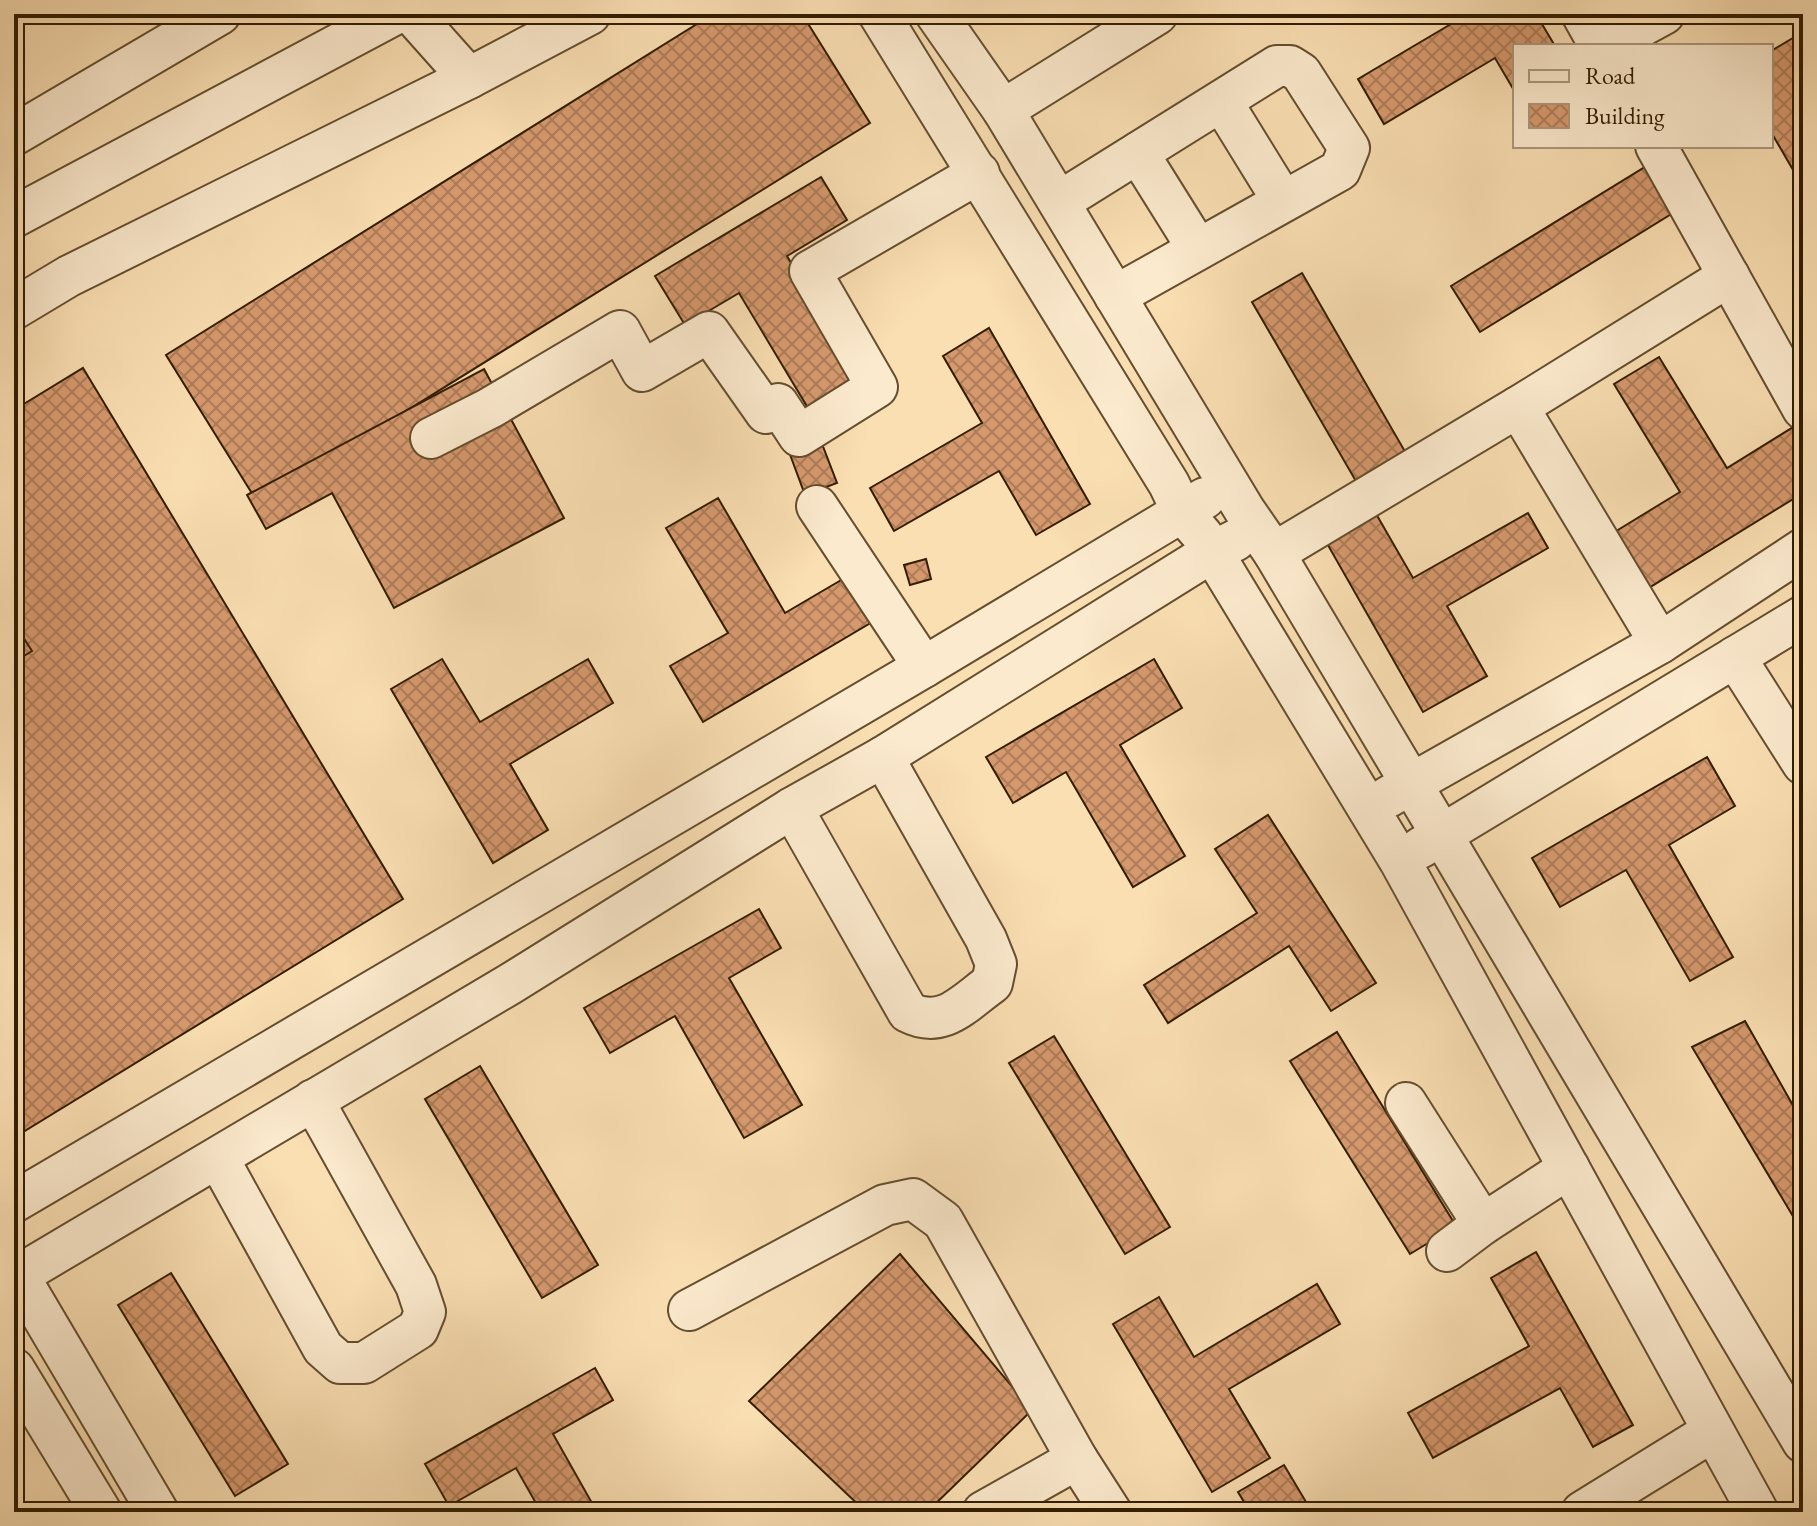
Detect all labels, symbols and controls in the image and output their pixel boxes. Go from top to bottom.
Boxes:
legend [1513,44,1773,148]
text: Road [1585,60,1636,91]
text: Building [1585,100,1665,131]

